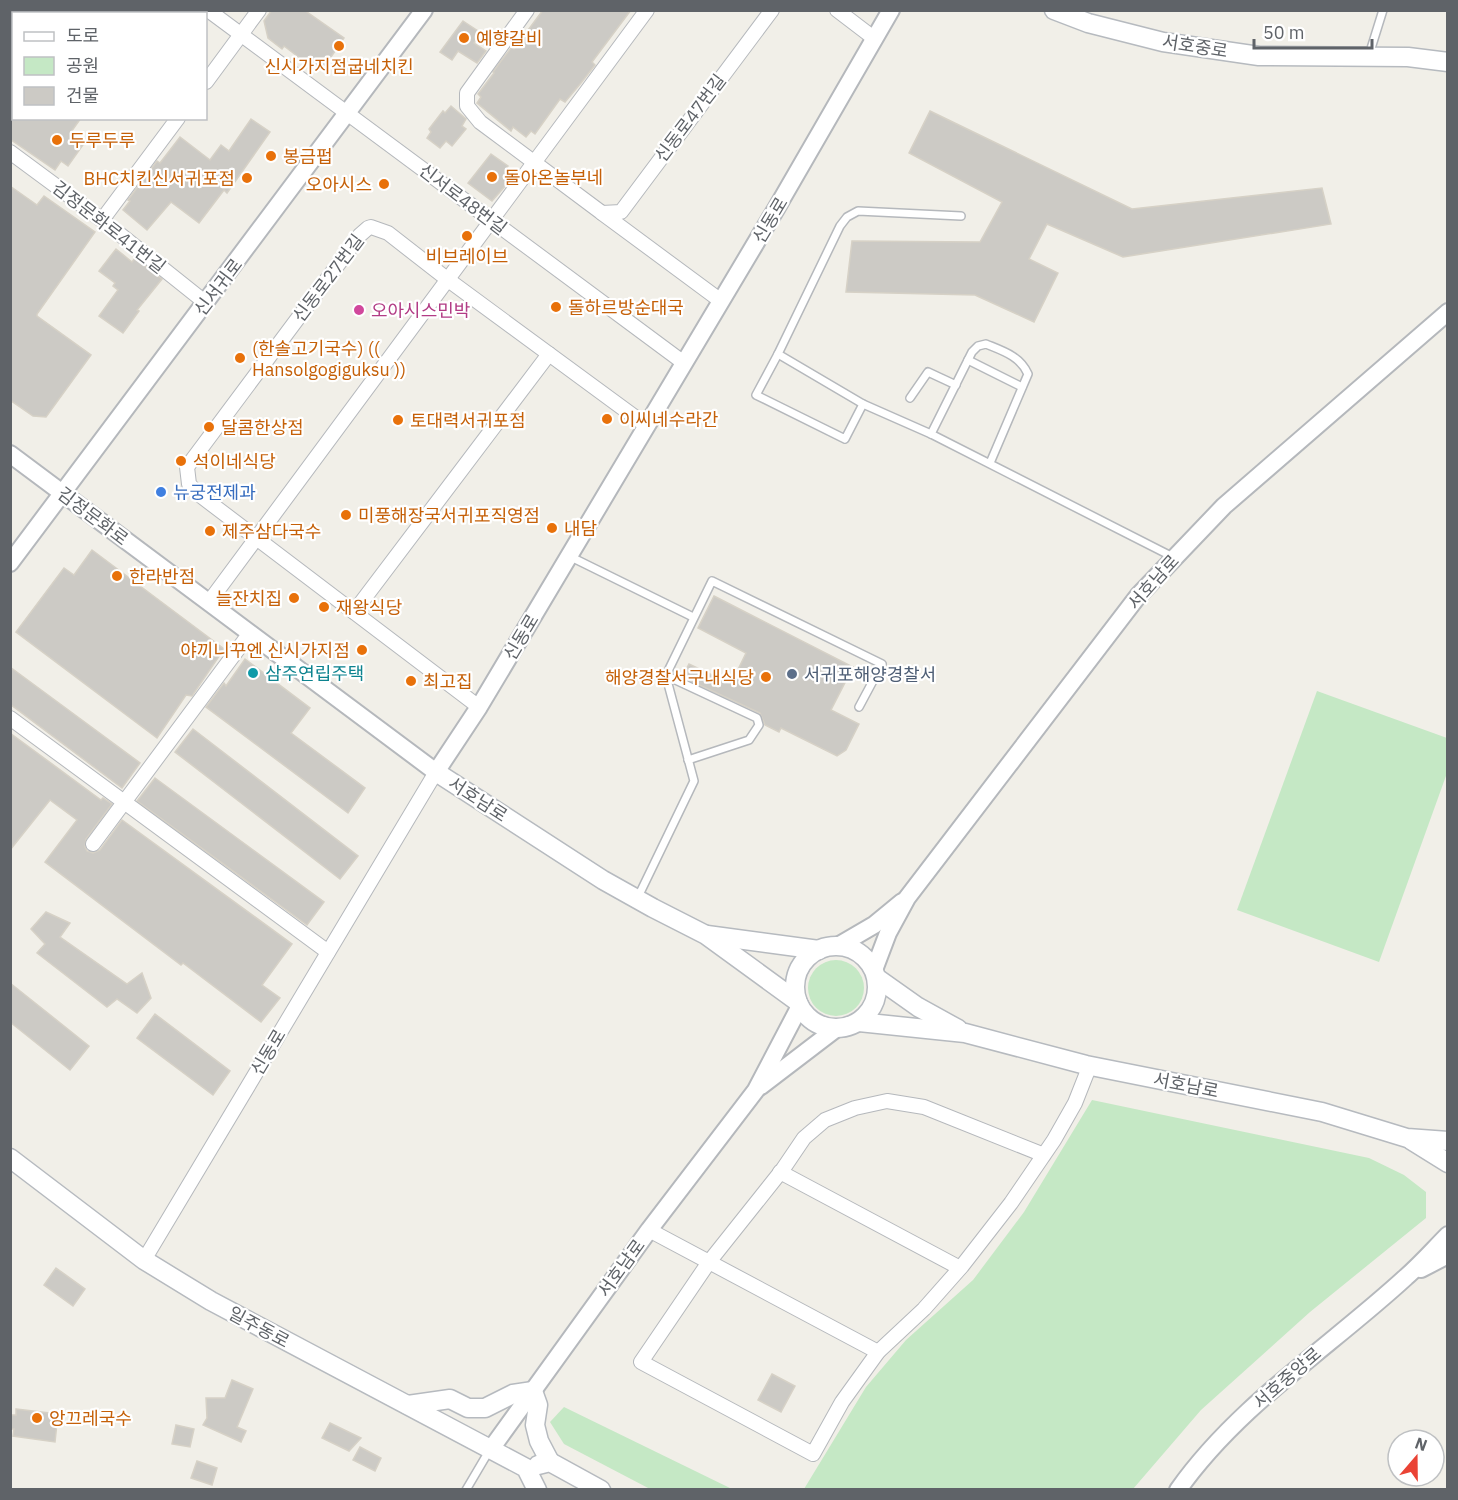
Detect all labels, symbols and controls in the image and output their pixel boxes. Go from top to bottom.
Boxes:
legend [12,12,207,120]
scale bar [1254,12,1372,50]
text: 50 m [1263,21,1305,44]
text: 도로 [66,24,99,47]
place label: 예향갈비 [476,27,542,50]
street label: 서호중로 [1160,29,1230,63]
marker: 예향갈비 [457,31,471,45]
marker: 신시가지점굽네치킨 [332,39,346,53]
text: 공원 [66,54,99,77]
place label: 신시가지점굽네치킨 [264,55,414,78]
street label: 신동로47번길 [649,69,731,167]
text: 건물 [66,84,99,107]
place label: 두루두루 [69,129,135,152]
marker: 두루두루 [50,133,64,147]
place label: 봉금펍 [283,145,333,168]
marker: 봉금펍 [264,149,278,163]
street label: 신서로48번길 [414,158,512,240]
place label: 돌아온놀부네 [504,166,603,189]
place label: BHC치킨신서귀포점 [83,167,235,190]
marker: 돌아온놀부네 [485,170,499,184]
marker: BHC치킨신서귀포점 [240,171,254,185]
place label: 오아시스 [306,173,372,196]
street label: 김정문화로41번길 [48,176,170,278]
marker: 오아시스 [377,177,391,191]
street label: 신동로 [747,193,793,247]
street label: 신동로27번길 [287,229,369,327]
marker: 비브레이브 [460,229,474,243]
place label: 비브레이브 [426,245,508,268]
street label: 신서귀로 [189,254,247,320]
place label: 돌하르방순대국 [568,296,684,319]
place label: 오아시스민박 [371,299,470,322]
marker: 돌하르방순대국 [549,300,563,314]
marker: 오아시스민박 [352,303,366,317]
place label: (한솔고기국수) (( Hansolgogiguksu )) [252,337,406,381]
marker: (한솔고기국수) (( Hansolgogiguksu )) [233,351,247,365]
place label: 이씨네수라간 [619,408,718,431]
place label: 토대력서귀포점 [410,409,526,432]
marker: 이씨네수라간 [600,412,614,426]
marker: 토대력서귀포점 [391,413,405,427]
place label: 달콤한상점 [221,416,304,439]
marker: 달콤한상점 [202,420,216,434]
place label: 석이네식당 [193,450,276,473]
marker: 석이네식당 [174,454,188,468]
place label: 뉴궁전제과 [173,481,256,504]
street label: 김정문화로 [53,482,133,550]
marker: 뉴궁전제과 [154,485,168,499]
place label: 미풍해장국서귀포직영점 [358,504,540,527]
marker: 미풍해장국서귀포직영점 [339,508,353,522]
place label: 내담 [564,517,597,540]
place label: 제주삼다국수 [222,520,321,543]
marker: 내담 [545,521,559,535]
marker: 제주삼다국수 [203,524,217,538]
street label: 서호남로 [1122,550,1184,614]
place label: 한라반점 [129,565,195,588]
marker: 한라반점 [110,569,124,583]
place label: 늘잔치집 [216,587,282,610]
marker: 늘잔치집 [287,591,301,605]
place label: 재왕식당 [336,596,402,619]
marker: 재왕식당 [317,600,331,614]
street label: 신동로 [498,610,544,664]
place label: 야끼니꾸엔 신시가지점 [180,639,350,662]
marker: 야끼니꾸엔 신시가지점 [355,643,369,657]
place label: 삼주연립주택 [265,662,364,685]
place label: 서귀포해양경찰서 [804,663,936,686]
marker: 삼주연립주택 [246,666,260,680]
place label: 해양경찰서구내식당 [605,666,754,689]
marker: 서귀포해양경찰서 [785,667,799,681]
place label: 최고집 [423,670,473,693]
marker: 해양경찰서구내식당 [759,670,773,684]
marker: 최고집 [404,674,418,688]
street label: 서호남로 [444,771,512,827]
street label: 신동로 [245,1025,291,1079]
street label: 서호남로 [1151,1067,1221,1103]
street label: 서호남로 [592,1234,650,1302]
street label: 일주동로 [224,1301,294,1353]
street label: 서호중앙로 [1248,1342,1326,1414]
place label: 앙끄레국수 [49,1407,132,1430]
marker: 앙끄레국수 [30,1411,44,1425]
north arrow [1386,1428,1446,1488]
text: N [1412,1433,1430,1455]

